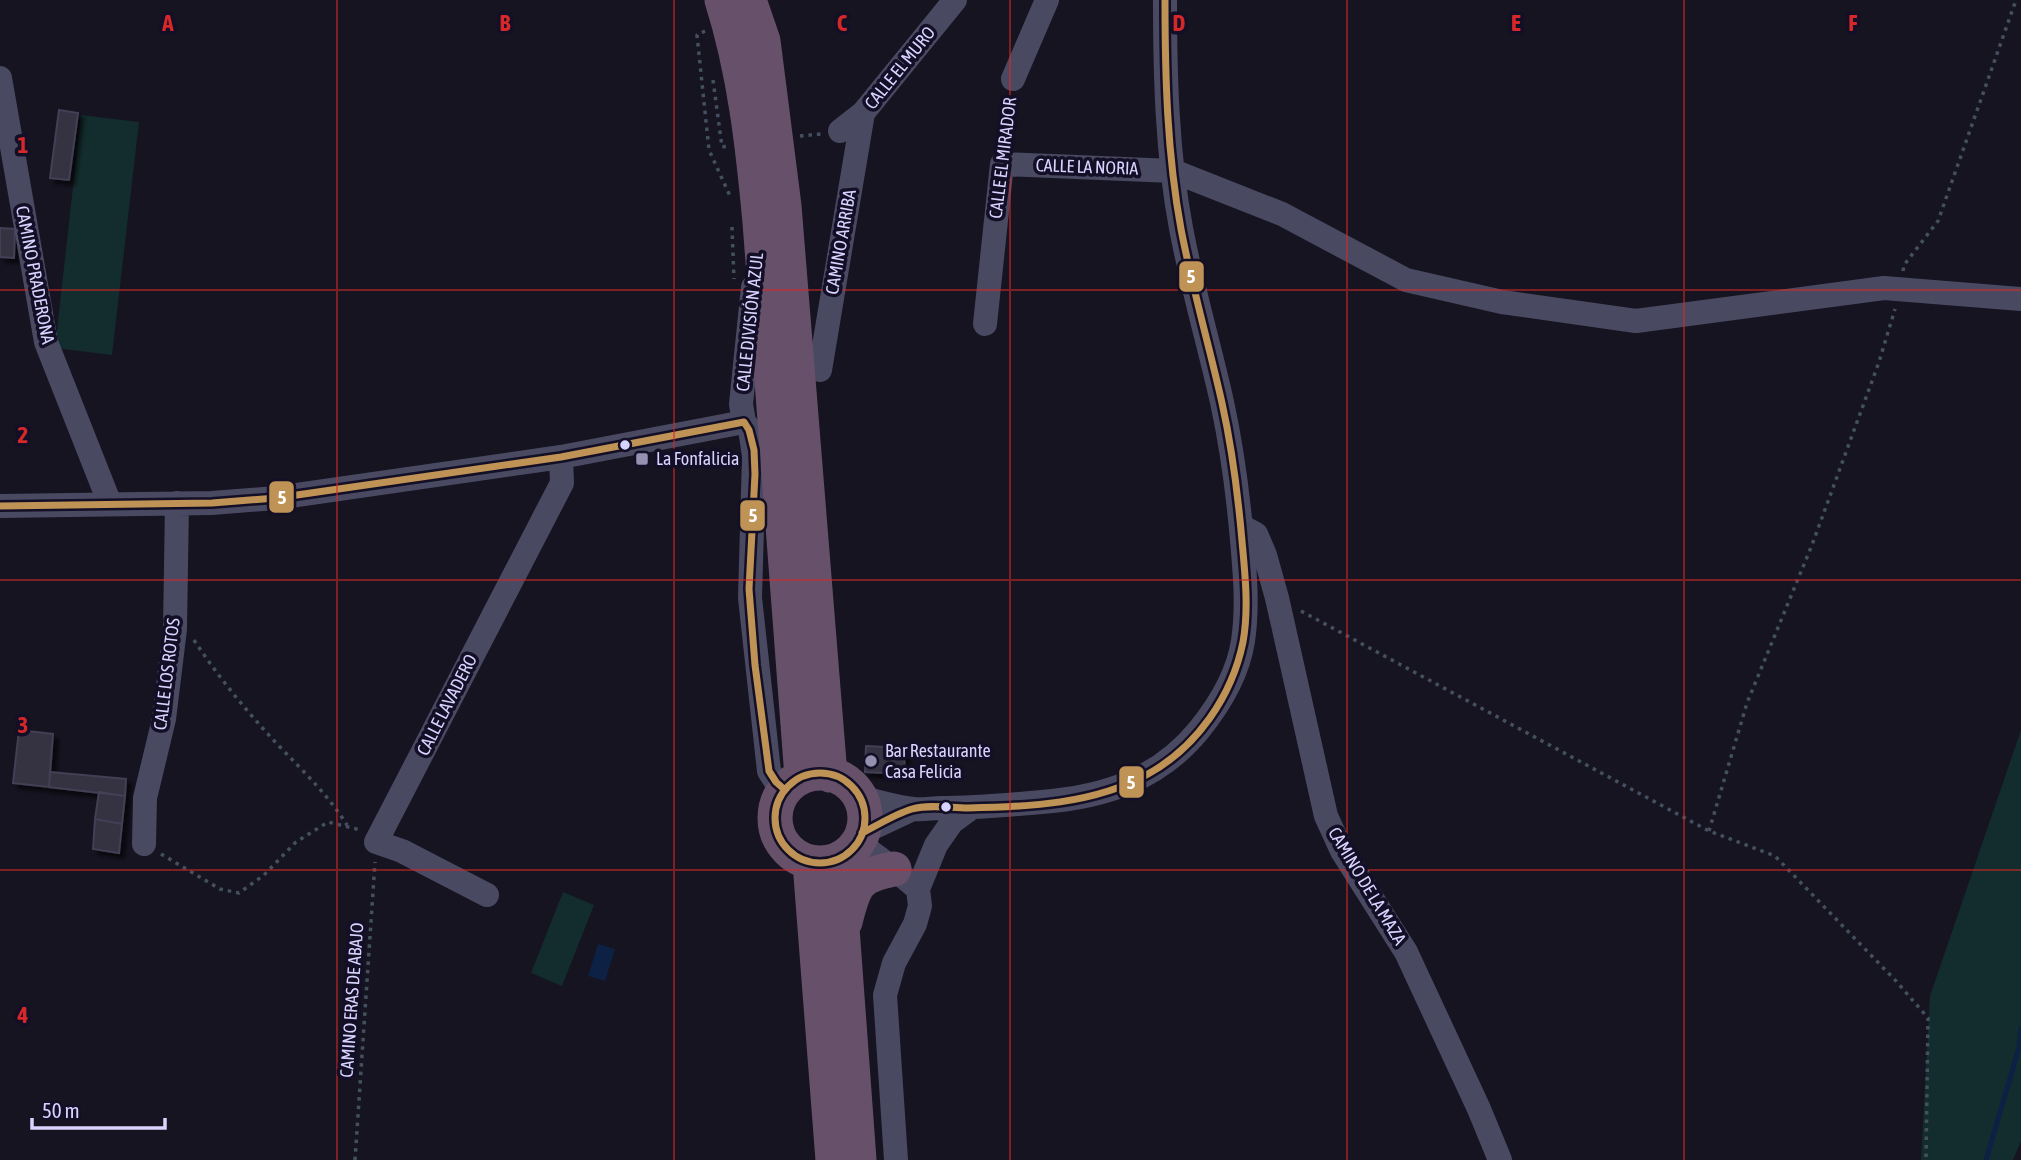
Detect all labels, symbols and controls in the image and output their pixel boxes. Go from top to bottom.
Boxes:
text: A [161,10,174,36]
text: B [500,10,511,36]
text: C [837,10,848,36]
text: D [1173,10,1186,36]
text: E [1511,10,1521,36]
text: F [1848,10,1858,36]
street label: CALLE EL MURO [860,22,939,113]
street label: CALLE EL MIRADOR [985,96,1020,220]
text: 1 [18,132,29,158]
street label: CALLE LA NORIA [1035,154,1139,179]
street label: CAMINO ARRIBA [821,188,860,296]
street label: CAMINO PRADERONA [12,204,59,346]
street label: CALLE DIVISIÓN AZUL [732,252,767,392]
line badge: 5 [1178,260,1205,293]
text: 5 [1187,265,1196,287]
text: 2 [18,422,28,448]
unlabelled marker [618,438,632,452]
place label: La Fonfalicia [656,448,739,469]
marker: La Fonfalicia [634,451,650,467]
line badge: 5 [268,480,295,514]
text: 5 [278,486,287,508]
line badge: 5 [739,499,766,532]
text: 5 [749,504,758,526]
street label: CALLE LOS ROTOS [149,616,184,731]
street label: CALLE LAVADERO [412,651,481,759]
text: 3 [18,712,28,738]
place label: Bar Restaurante Casa Felicia [885,740,991,782]
marker: Bar Restaurante Casa Felicia [863,753,879,769]
line badge: 5 [1118,765,1145,799]
text: 5 [1127,771,1136,793]
unlabelled marker [939,800,953,814]
street label: CAMINO DE LA MAZA [1324,823,1411,948]
street label: CAMINO ERAS DE ABAJO [336,922,367,1078]
text: 4 [17,1002,29,1028]
scale bar [32,1086,164,1130]
text: 50 m [42,1098,80,1122]

